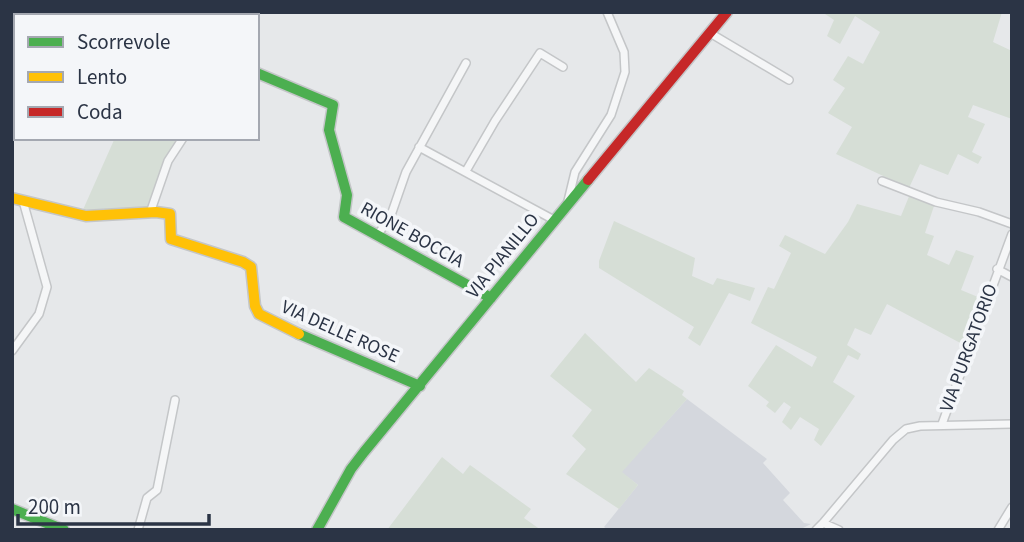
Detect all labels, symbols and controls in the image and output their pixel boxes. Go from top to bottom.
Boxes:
legend [14,14,259,140]
text: Scorrevole [77,27,171,57]
text: Lento [77,62,127,92]
text: Coda [77,97,123,127]
street label: RIONE BOCCIA [355,195,469,275]
street label: VIA PIANILLO [460,208,546,304]
street label: VIA PURGATORIO [933,280,1005,416]
street label: VIA DELLE ROSE [277,294,403,370]
scale bar [18,482,208,526]
text: 200 m [28,492,81,522]

